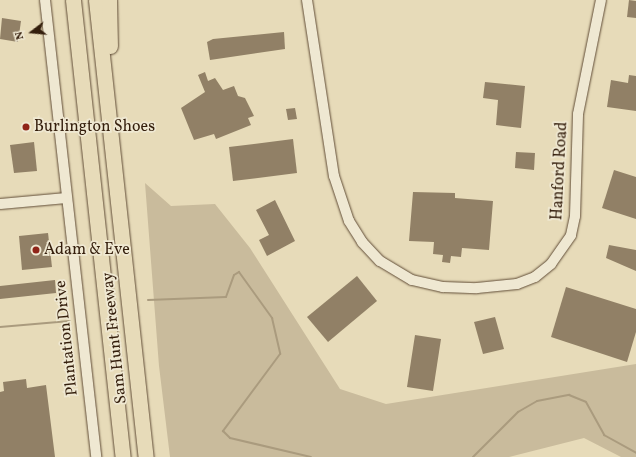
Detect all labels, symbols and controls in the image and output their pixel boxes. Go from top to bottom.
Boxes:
north arrow [12,12,52,52]
text: N [12,30,28,41]
place label: Burlington Shoes [34,117,155,137]
street label: Hanford Road [548,121,572,221]
marker: Burlington Shoes [21,122,31,132]
place label: Adam & Eve [44,240,130,260]
marker: Adam & Eve [31,245,41,255]
street label: Sam Hunt Freeway [99,271,131,405]
street label: Plantation Drive [51,279,83,397]

